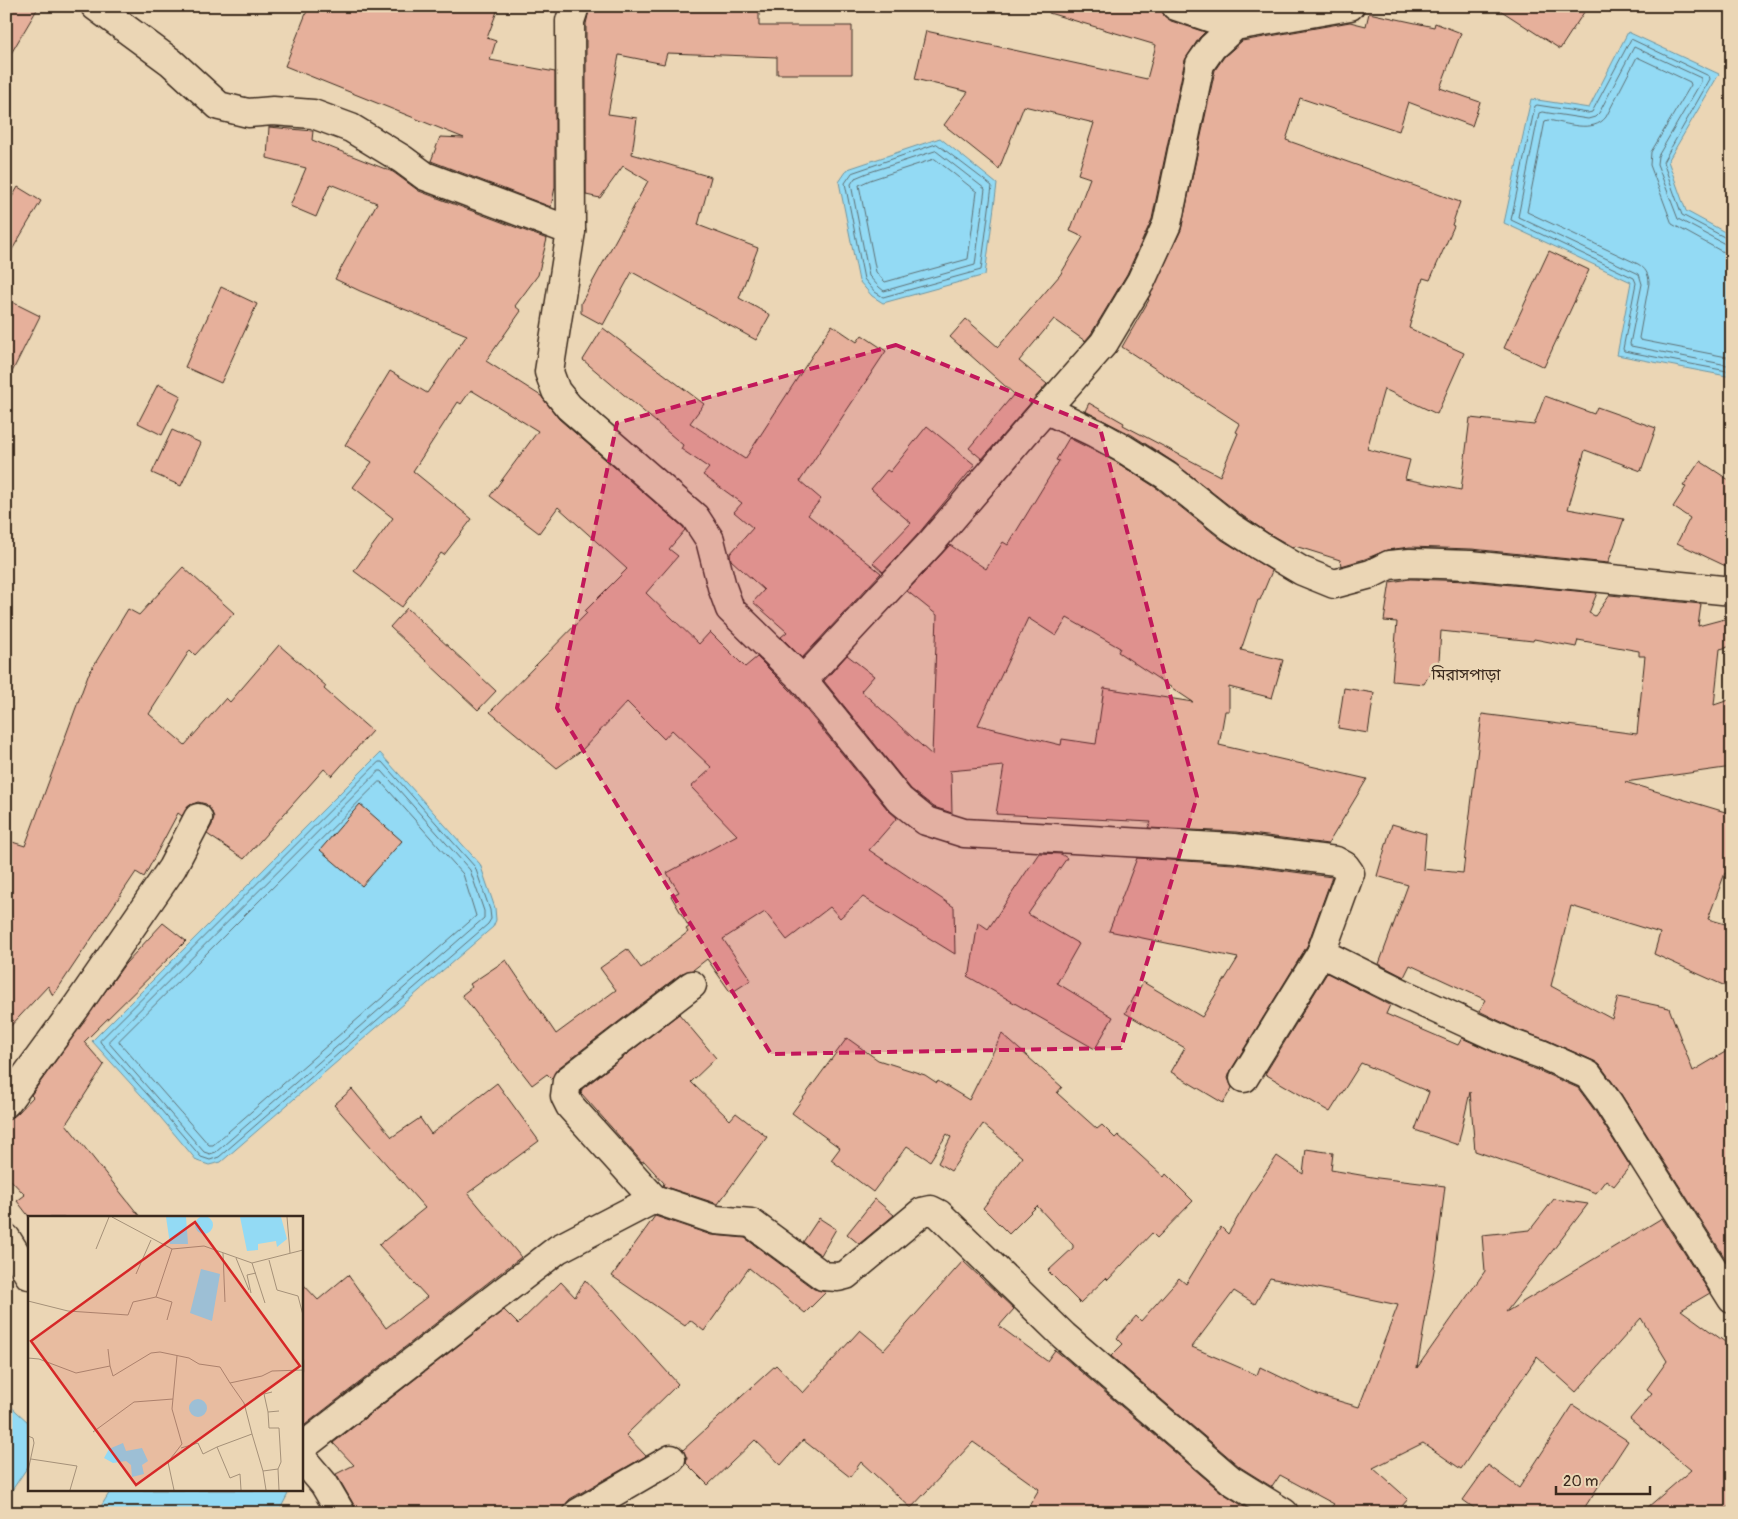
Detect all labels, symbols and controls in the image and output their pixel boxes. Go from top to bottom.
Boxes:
district label: মিরাসপাড়া [1430,665,1501,685]
inset map [28,1216,302,1492]
scale bar [1556,1464,1649,1496]
text: 20 m [1563,1472,1598,1491]

